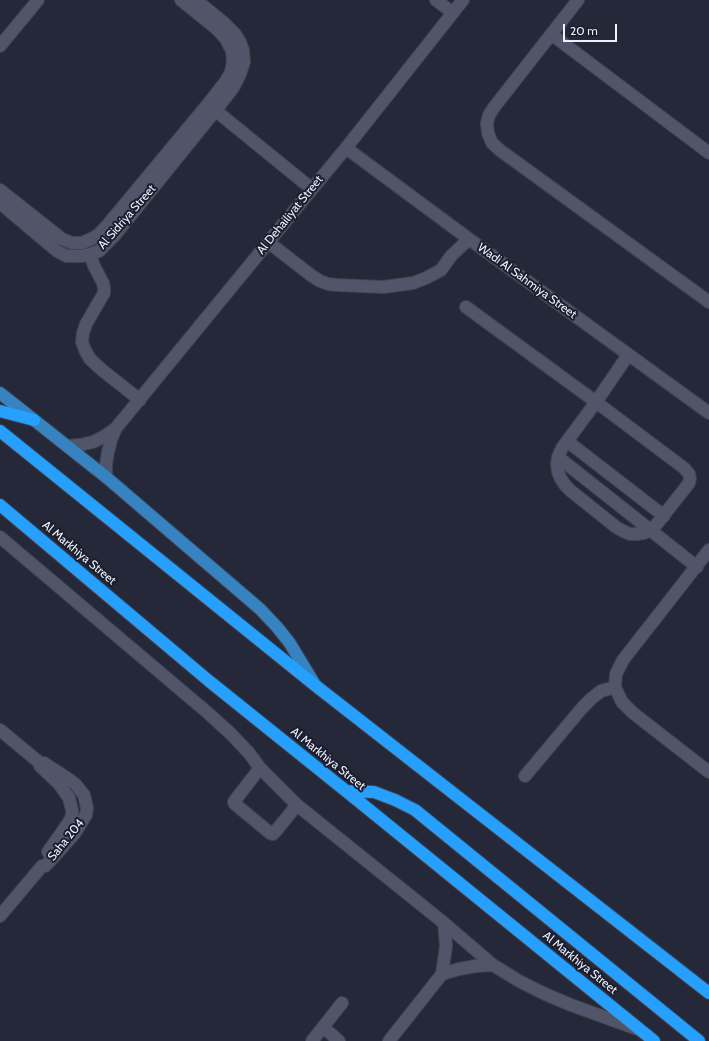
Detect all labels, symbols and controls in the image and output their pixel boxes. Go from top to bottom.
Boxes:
scale bar [565,16,619,42]
text: 20 m [570,23,598,38]
street label: Al Dehailiyat Street [254,173,326,257]
street label: Al Sidriya Street [95,182,159,252]
street label: Wadi Al Sahmiya Street [475,240,579,322]
street label: Al Markhiya Street [39,518,119,588]
street label: Al Markhiya Street [288,725,368,793]
street label: Saha 204 [45,816,87,864]
street label: Al Markhiya Street [540,929,620,997]

